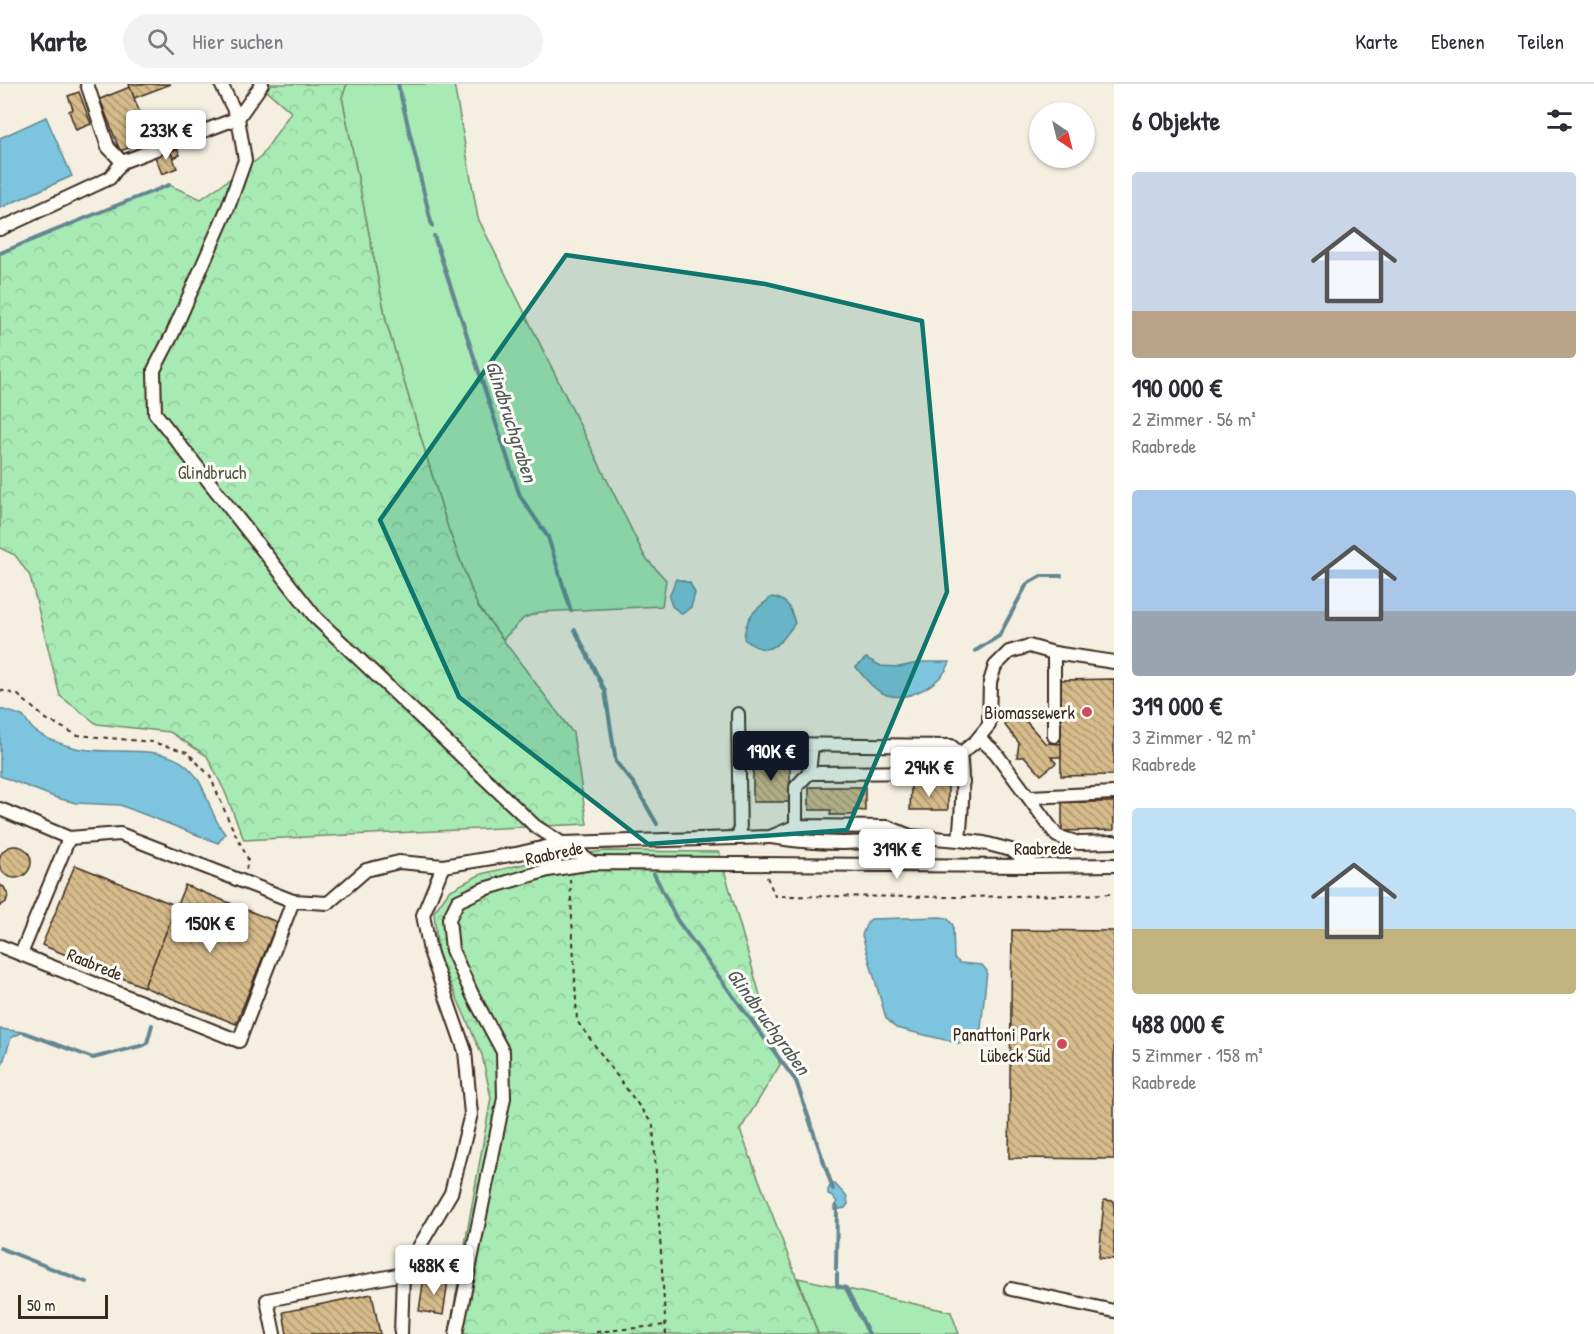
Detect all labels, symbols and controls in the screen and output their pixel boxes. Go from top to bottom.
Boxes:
search box [123,14,543,68]
text: Karte [30,22,87,60]
icon: search [144,25,177,58]
text: Hier suchen [192,26,283,56]
text: Karte [1355,27,1398,56]
text: Ebenen [1431,27,1485,56]
text: Teilen [1518,27,1564,56]
north arrow [1029,102,1095,168]
map controls [1029,102,1095,168]
text: 6 Objekte [1132,103,1220,138]
icon: filters [1543,104,1576,137]
pin: 233K € [117,110,215,161]
text: 233K € [140,116,192,143]
icon: home [1300,211,1408,319]
water label: Glindbruchgraben [479,357,545,487]
text: 190 000 € [1132,370,1222,405]
text: 2 Zimmer · 56 m² [1132,405,1256,432]
text: Raabrede [1132,432,1196,459]
park label: Glindbruch [178,460,247,485]
icon: home [1300,529,1408,637]
text: 319 000 € [1132,688,1222,723]
place label: Biomassewerk [984,700,1076,725]
marker: Biomassewerk [1080,705,1094,719]
text: 3 Zimmer · 92 m² [1132,723,1256,750]
pin: 190K € [722,731,820,782]
text: 190K € [747,737,795,764]
pin: 294K € [880,747,978,798]
text: Raabrede [1132,750,1196,777]
text: 294K € [905,753,953,780]
pin: 319K € [848,829,946,880]
street label: Raabrede [523,835,585,871]
text: 319K € [873,835,921,862]
street label: Raabrede [1014,835,1072,861]
icon: home [1300,847,1408,955]
pin: 150K € [161,903,259,954]
text: 150K € [185,909,235,936]
street label: Raabrede [63,942,127,986]
water label: Glindbruchgraben [720,962,818,1082]
text: 488 000 € [1132,1006,1224,1041]
place label: Panattoni Park Lübeck Süd [953,1022,1051,1068]
marker: Panattoni Park Lübeck Süd [1055,1037,1069,1051]
text: 5 Zimmer · 158 m² [1132,1041,1263,1068]
text: Raabrede [1132,1068,1196,1095]
pin: 488K € [385,1245,483,1296]
text: 488K € [409,1251,459,1278]
scale bar [18,1292,108,1320]
text: 50 m [27,1294,56,1316]

